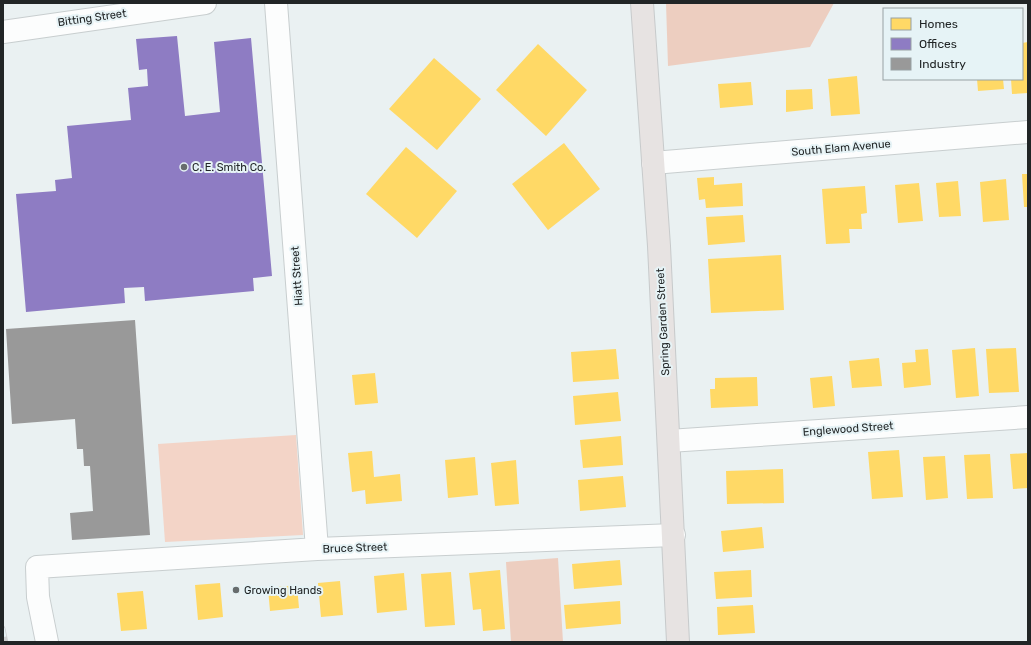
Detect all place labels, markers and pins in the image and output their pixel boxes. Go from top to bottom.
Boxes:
place label: C. E. Smith Co. [192,161,266,174]
marker: C. E. Smith Co. [179,162,189,172]
place label: Growing Hands [244,584,322,597]
marker: Growing Hands [231,585,241,595]

